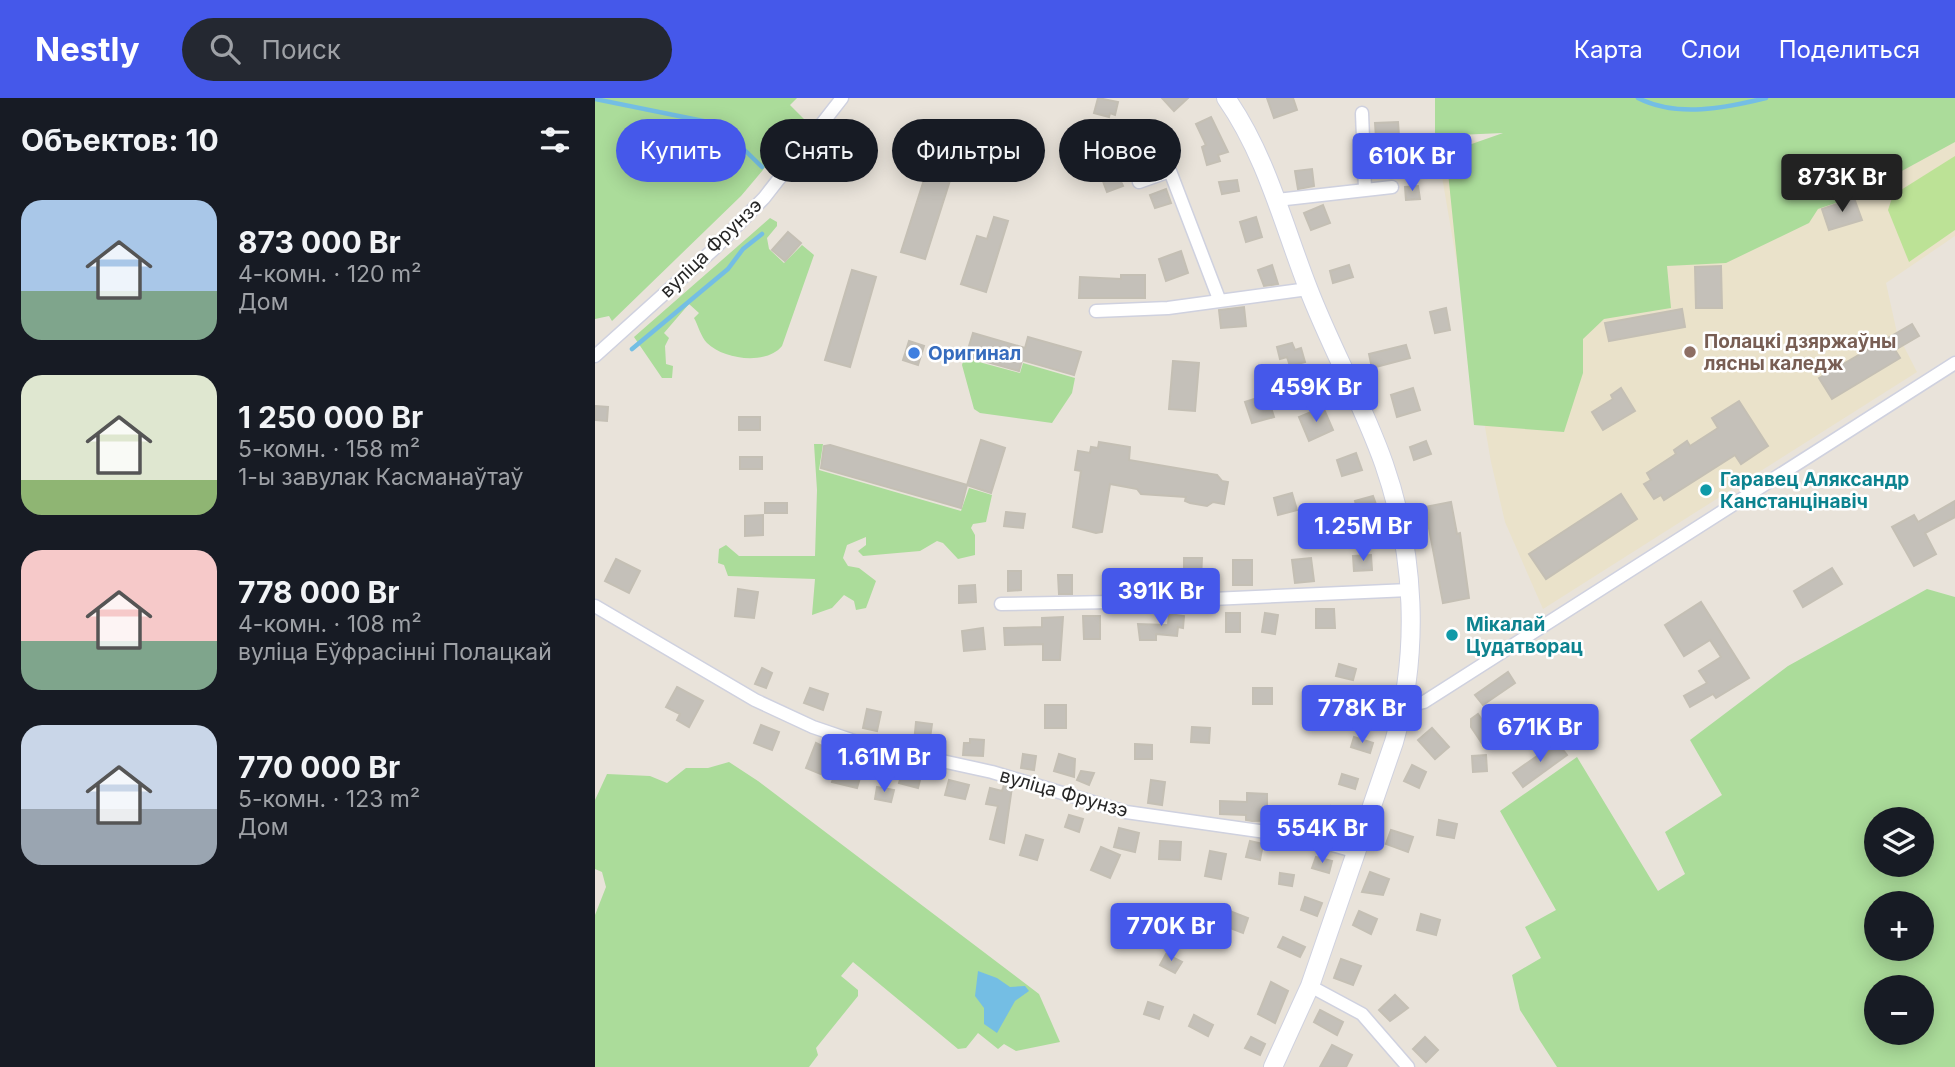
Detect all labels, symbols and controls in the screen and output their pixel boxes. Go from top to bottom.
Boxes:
search box [182,18,672,81]
text: Nestly [35,29,140,69]
icon: search [206,30,244,68]
text: Поиск [262,34,341,65]
text: Карта [1574,35,1643,64]
text: Слои [1681,35,1741,64]
text: Поделиться [1779,35,1920,64]
chip: Купить [616,119,746,182]
chip: Снять [760,119,878,182]
chip: Фильтры [892,119,1045,182]
chip: Новое [1059,119,1181,182]
icon: filters [536,121,574,159]
text: Объектов: 10 [21,122,219,158]
pin: 610K Br [1347,134,1477,193]
text: 610K Br [1369,142,1455,170]
pin: 873K Br [1777,155,1907,214]
text: 873K Br [1797,163,1887,191]
street label: вуліца Фрунзэ [655,194,767,302]
text: 873 000 Br [238,224,401,260]
icon: home [77,228,161,312]
text: 4-комн. · 120 m² [238,260,421,288]
text: Дом [238,288,288,316]
place label: Полацкі дзяржаўны лясны каледж [1704,330,1896,375]
place label: Оригинал [928,342,1021,365]
marker: Полацкі дзяржаўны лясны каледж [1682,344,1698,360]
marker: Оригинал [906,345,922,361]
pin: 459K Br [1251,364,1381,424]
text: 459K Br [1270,373,1362,401]
text: 1 250 000 Br [238,399,423,435]
icon: home [77,403,161,487]
text: 5-комн. · 158 m² [238,435,420,463]
text: 1-ы завулак Касманаўтаў [238,463,523,491]
place label: Гаравец Аляксандр Канстанцінавіч [1720,468,1909,513]
marker: Гаравец Аляксандр Канстанцінавіч [1698,482,1714,498]
pin: 1.25M Br [1291,504,1435,563]
text: 1.25M Br [1314,512,1412,540]
pin: 391K Br [1096,568,1226,628]
text: 778 000 Br [238,574,400,610]
text: 391K Br [1118,577,1204,605]
icon: home [77,578,161,662]
text: 4-комн. · 108 m² [238,610,422,638]
place label: Мікалай Цудатворац [1466,613,1583,658]
marker: Мікалай Цудатворац [1444,627,1460,643]
text: вуліца Еўфрасінні Полацкай [238,638,552,666]
pin: 778K Br [1297,686,1427,745]
text: 778K Br [1318,694,1406,722]
pin: 671K Br [1475,704,1605,764]
text: 671K Br [1498,713,1582,741]
pin: 1.61M Br [812,734,956,794]
text: 1.61M Br [837,743,931,771]
text: 770 000 Br [238,749,400,785]
icon: home [77,753,161,837]
street label: вуліца Фрунзэ [997,764,1131,822]
text: 5-комн. · 123 m² [238,785,420,813]
pin: 554K Br [1257,806,1387,865]
map controls [1864,807,1934,1045]
button: layers [1864,807,1934,877]
text: Дом [238,813,288,841]
text: 554K Br [1276,814,1368,842]
button: + [1864,891,1934,961]
pin: 770K Br [1106,904,1236,963]
text: 770K Br [1127,912,1215,940]
button: − [1864,975,1934,1045]

